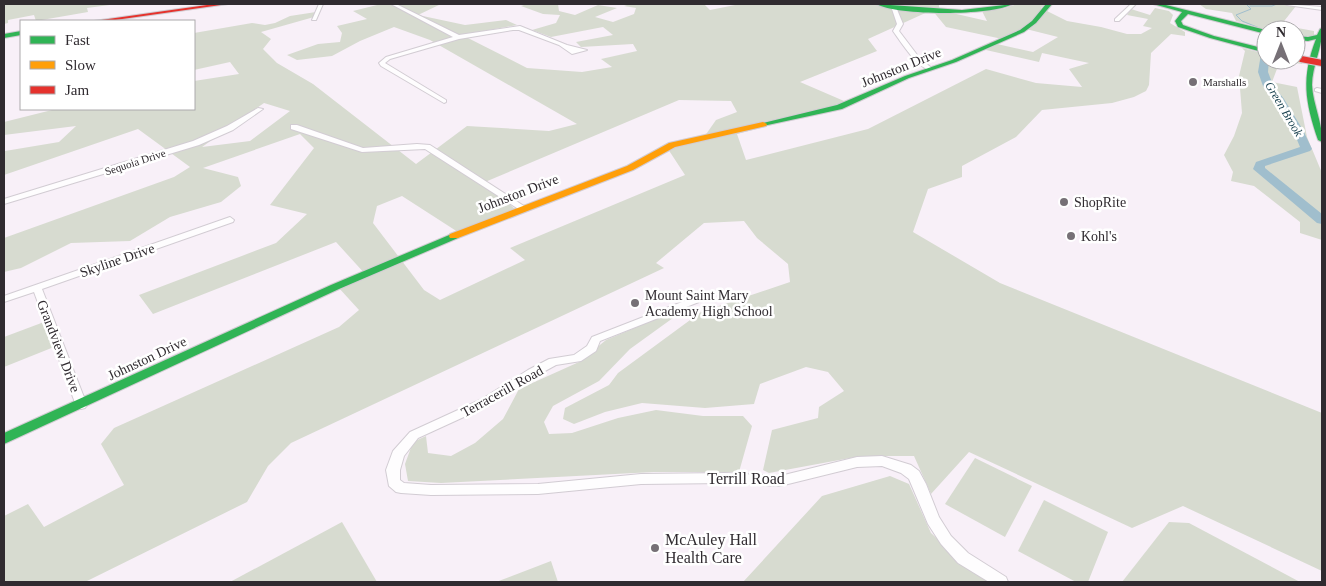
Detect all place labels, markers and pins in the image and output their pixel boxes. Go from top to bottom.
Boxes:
marker: Marshalls [1187,76,1199,88]
place label: Marshalls [1203,76,1246,88]
place label: ShopRite [1074,195,1126,210]
marker: ShopRite [1058,196,1070,208]
place label: Kohl's [1081,229,1117,244]
marker: Kohl's [1065,230,1077,242]
place label: Mount Saint Mary Academy High School [645,288,773,319]
marker: Mount Saint Mary Academy High School [629,297,641,309]
place label: McAuley Hall Health Care [665,531,758,566]
marker: McAuley Hall Health Care [649,542,661,554]

